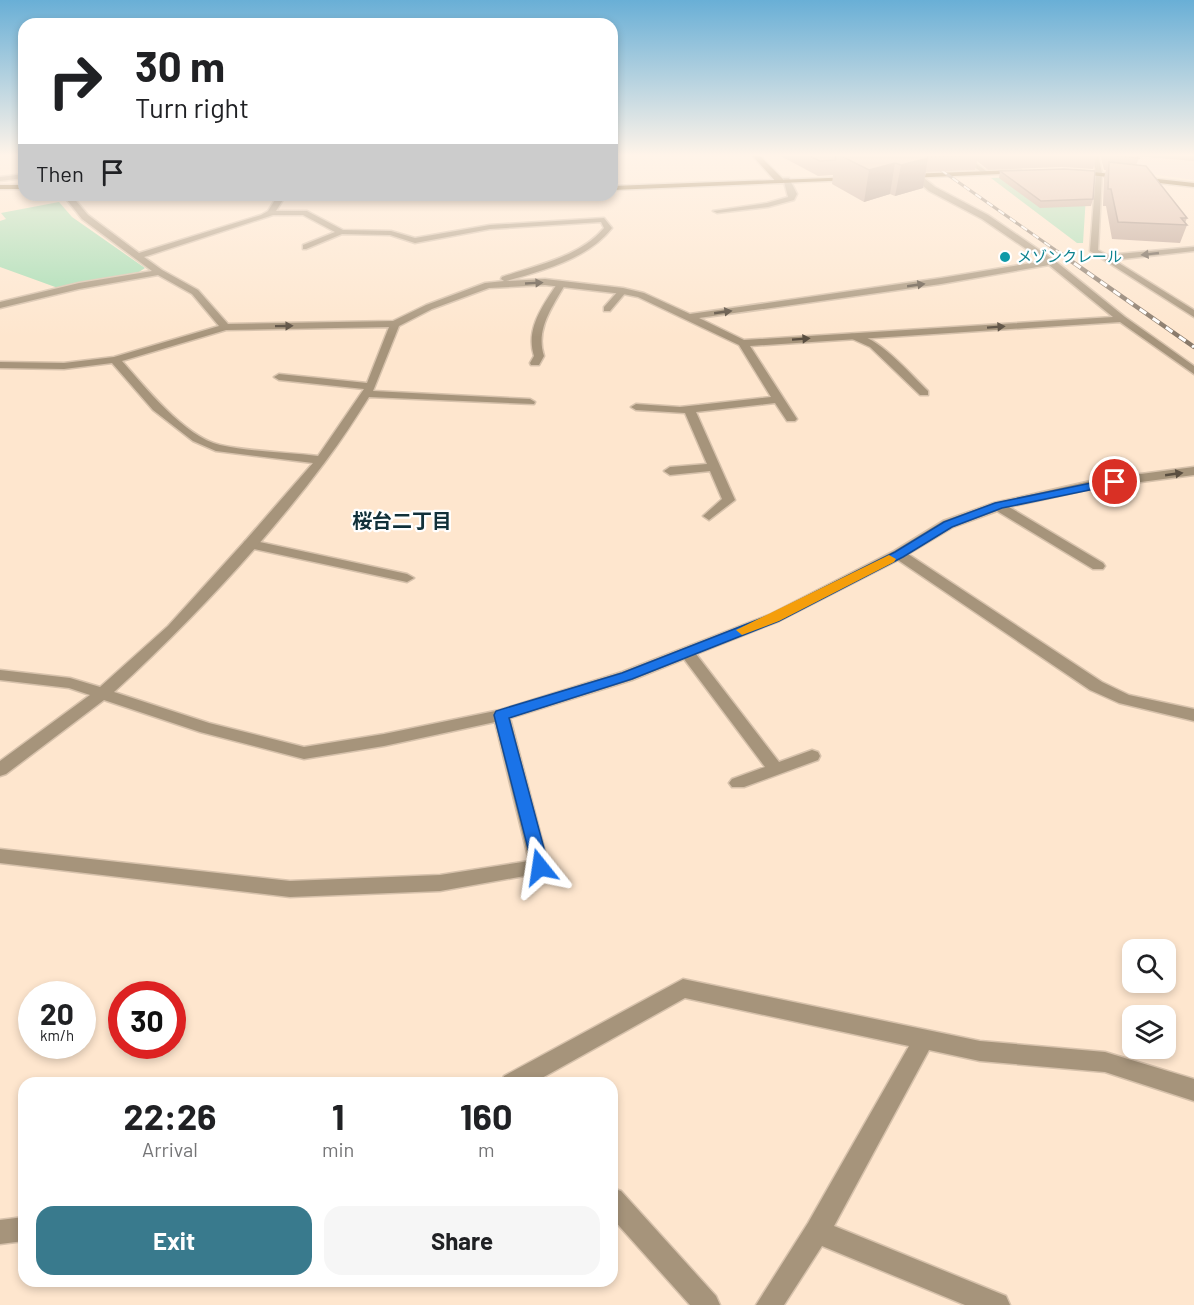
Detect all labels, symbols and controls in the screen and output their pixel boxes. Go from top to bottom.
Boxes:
text: 30 m [135,40,225,90]
icon: right [36,42,114,120]
text: Turn right [135,91,249,123]
icon: arrive [96,156,129,189]
text: Then [36,160,84,186]
place label: メゾンクレール [1017,247,1122,265]
one-way arrow [1141,249,1160,259]
marker: メゾンクレール [998,250,1012,264]
one-way arrow [524,278,543,287]
one-way arrow [906,280,925,289]
one-way arrow [713,307,732,316]
one-way arrow [274,322,293,331]
one-way arrow [986,322,1005,332]
one-way arrow [792,334,811,344]
pin [1089,456,1140,507]
icon: arrive [1098,465,1131,498]
one-way arrow [1164,469,1183,478]
district label: 桜台二丁目 [352,508,452,532]
position arrow [508,835,572,899]
map controls [1122,939,1176,1059]
button: search [1122,939,1176,993]
speed limit sign: 30 [108,981,186,1059]
text: 20 [40,995,74,1031]
button: layers [1122,1005,1176,1059]
text: km/h [40,1026,74,1044]
text: 22:26 [124,1094,216,1137]
text: 1 [332,1094,345,1137]
text: 160 [460,1094,512,1137]
text: Arrival [142,1137,198,1161]
text: min [322,1137,354,1161]
text: m [478,1137,494,1161]
button: Exit [36,1206,312,1275]
button: Share [324,1206,600,1275]

